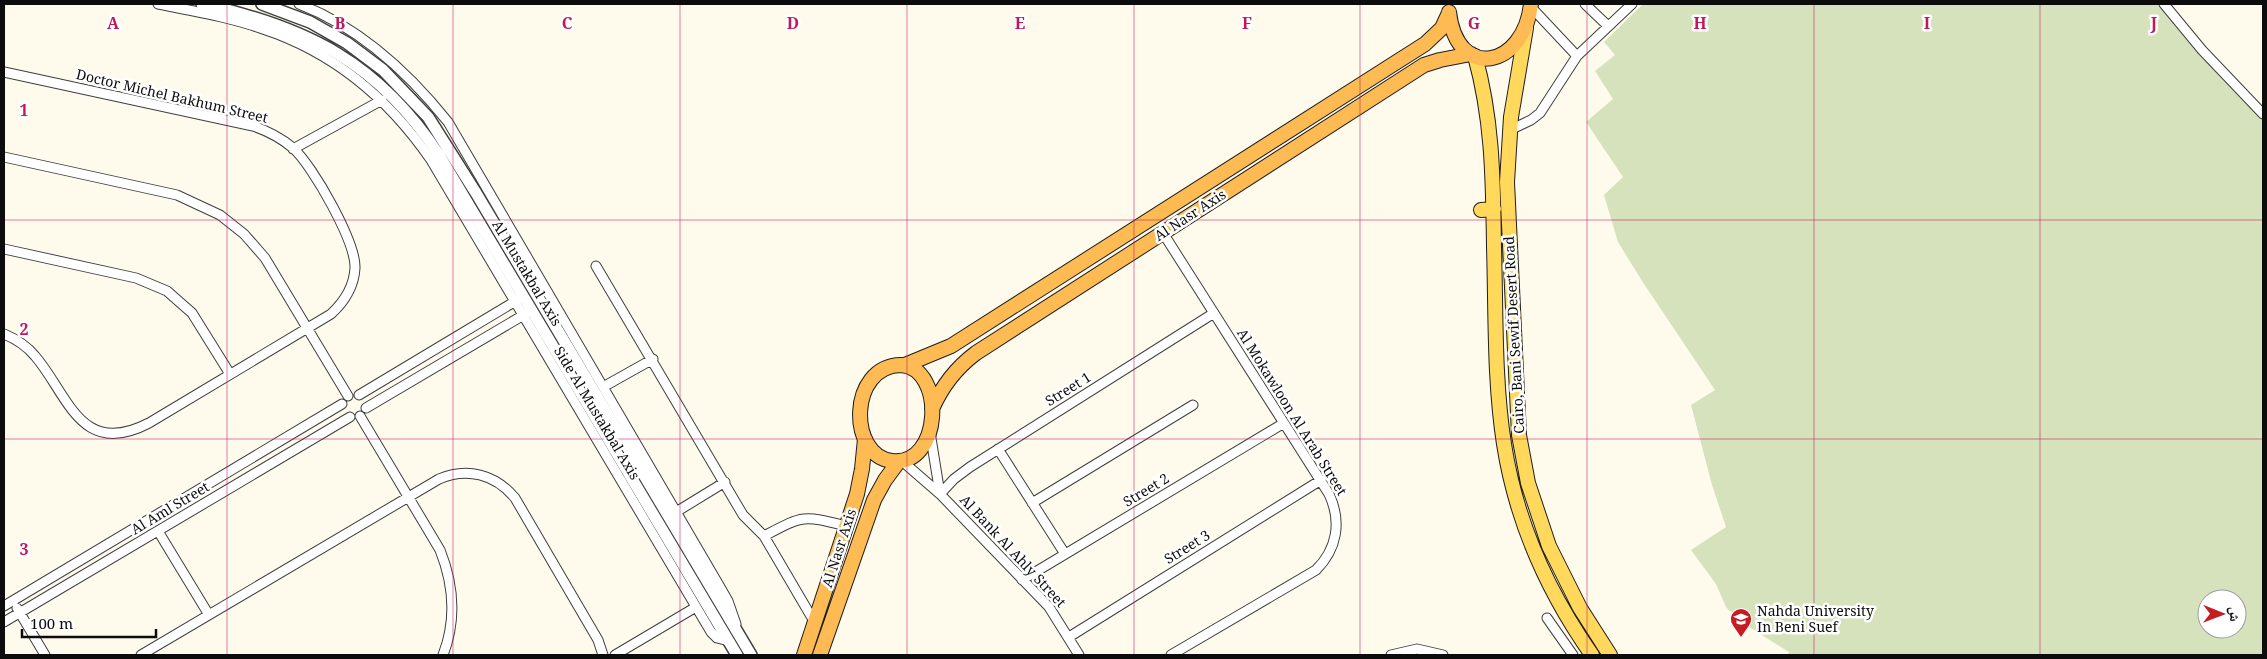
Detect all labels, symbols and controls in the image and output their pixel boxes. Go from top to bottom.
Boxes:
text: A [107,12,120,34]
text: B [335,12,346,34]
text: C [562,12,573,34]
text: D [787,12,799,34]
text: E [1015,12,1025,34]
text: F [1242,12,1252,34]
text: G [1468,12,1480,34]
text: H [1693,12,1707,34]
text: I [1924,12,1930,34]
text: J [2150,12,2158,34]
street label: Doctor Michel Bakhum Street [74,64,270,127]
text: 1 [19,99,29,121]
street label: Al Nasr Axis [1150,184,1229,245]
street label: Al Mustakbal Axis [488,216,567,329]
street label: Cairo, Bani Sewif Desert Road [1499,235,1528,434]
text: 2 [19,318,29,340]
street label: Al Mokawloon Al Arab Street [1233,325,1352,499]
street label: Side Al Mustakbal Axis [550,343,645,483]
street label: Street 1 [1041,367,1094,410]
street label: Street 2 [1119,468,1172,511]
street label: Al Aml Street [127,477,212,538]
street label: Al Bank Al Ahly Street [956,490,1071,611]
street label: Al Nasr Axis [817,506,860,590]
street label: Street 3 [1160,525,1213,568]
text: 3 [19,538,29,560]
north arrow [2197,589,2247,639]
place label: Nahda University In Beni Suef [1757,601,1874,636]
scale bar [22,606,156,638]
school or university icon: Nahda University In Beni Suef [1729,607,1753,638]
text: ش [2226,607,2245,622]
text: 100 m [30,613,73,633]

